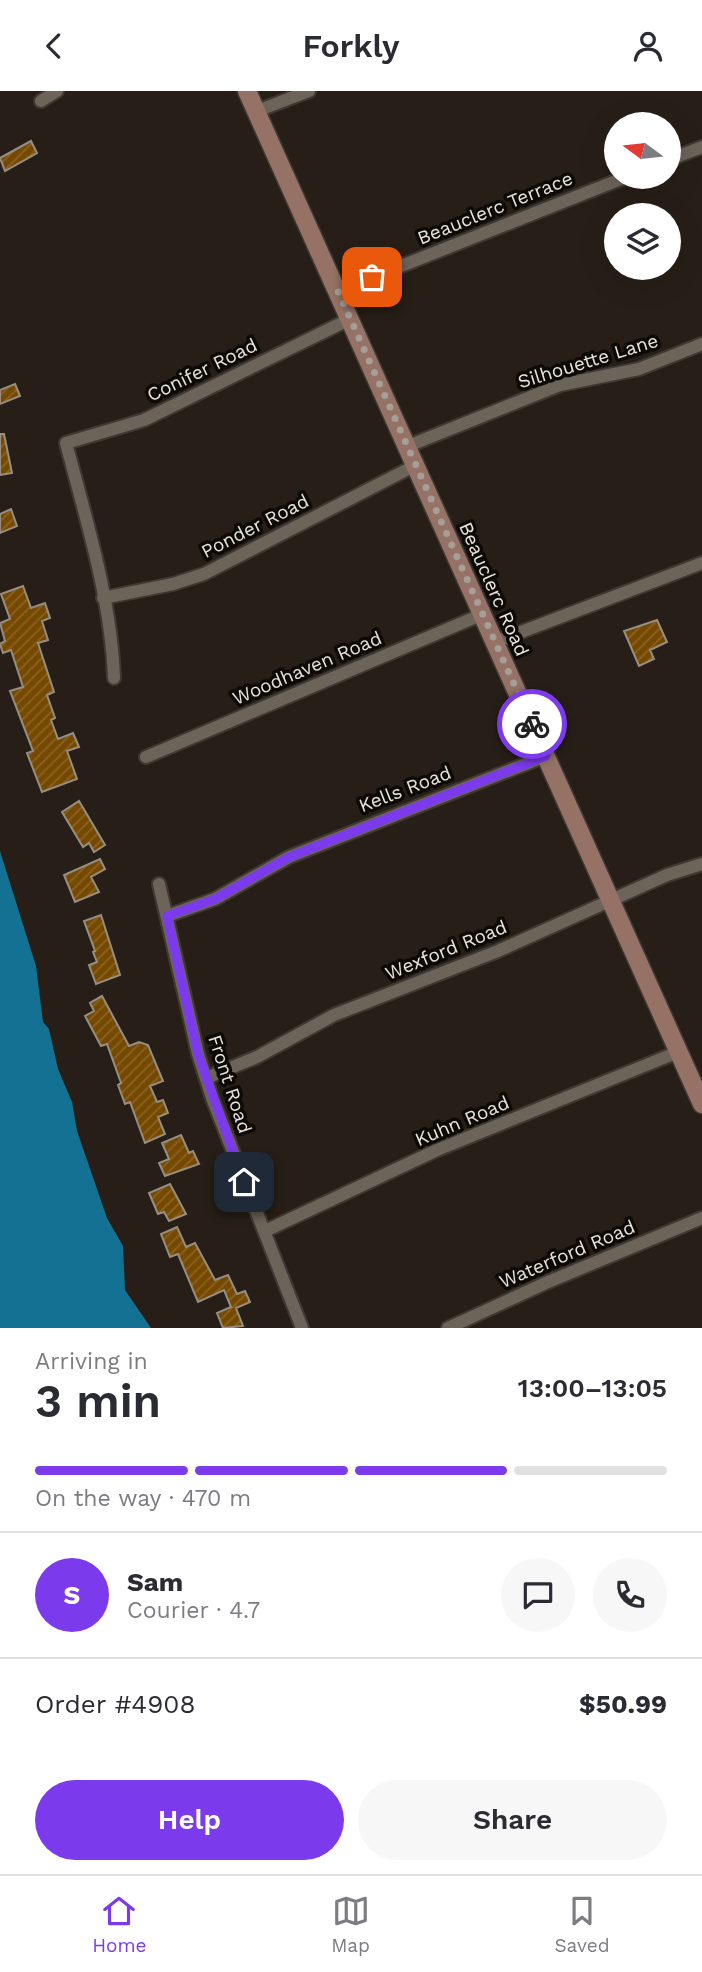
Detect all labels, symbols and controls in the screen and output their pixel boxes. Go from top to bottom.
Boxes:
icon: back [35,27,73,65]
text: Forkly [303,27,399,65]
icon: person [629,27,667,65]
north arrow [604,112,681,189]
map controls [604,112,681,280]
street label: Beauclerc Terrace [414,166,576,250]
button: layers [604,203,681,280]
pin [342,247,402,307]
icon: bag [353,258,391,296]
street label: Silhouette Lane [515,329,661,393]
street label: Conifer Road [143,333,261,407]
street label: Ponder Road [197,489,313,563]
street label: Beauclerc Road [454,518,534,660]
street label: Woodhaven Road [229,626,385,710]
courier [497,689,567,759]
icon: bike [513,705,551,743]
street label: Kells Road [356,761,454,817]
street label: Wexford Road [382,915,510,985]
street label: Front Road [203,1032,257,1136]
street label: Kuhn Road [411,1091,513,1151]
pin [214,1152,274,1212]
icon: home [225,1163,263,1201]
street label: Waterford Road [496,1215,638,1293]
text: Arriving in [35,1348,148,1375]
text: 13:00–13:05 [518,1373,667,1403]
text: 3 min [35,1374,161,1428]
text: On the way · 470 m [35,1485,251,1512]
button: chat [501,1558,575,1632]
button: phone [593,1558,667,1632]
text: Sam [127,1567,183,1597]
text: S [64,1580,80,1610]
text: Courier · 4.7 [127,1597,260,1624]
text: Order #4908 [35,1689,195,1719]
text: $50.99 [579,1689,667,1719]
button: Help [35,1780,344,1860]
button: Share [358,1780,667,1860]
tab: Home [92,1892,147,1957]
tab: Map [331,1892,370,1957]
tab: Saved [554,1892,610,1957]

